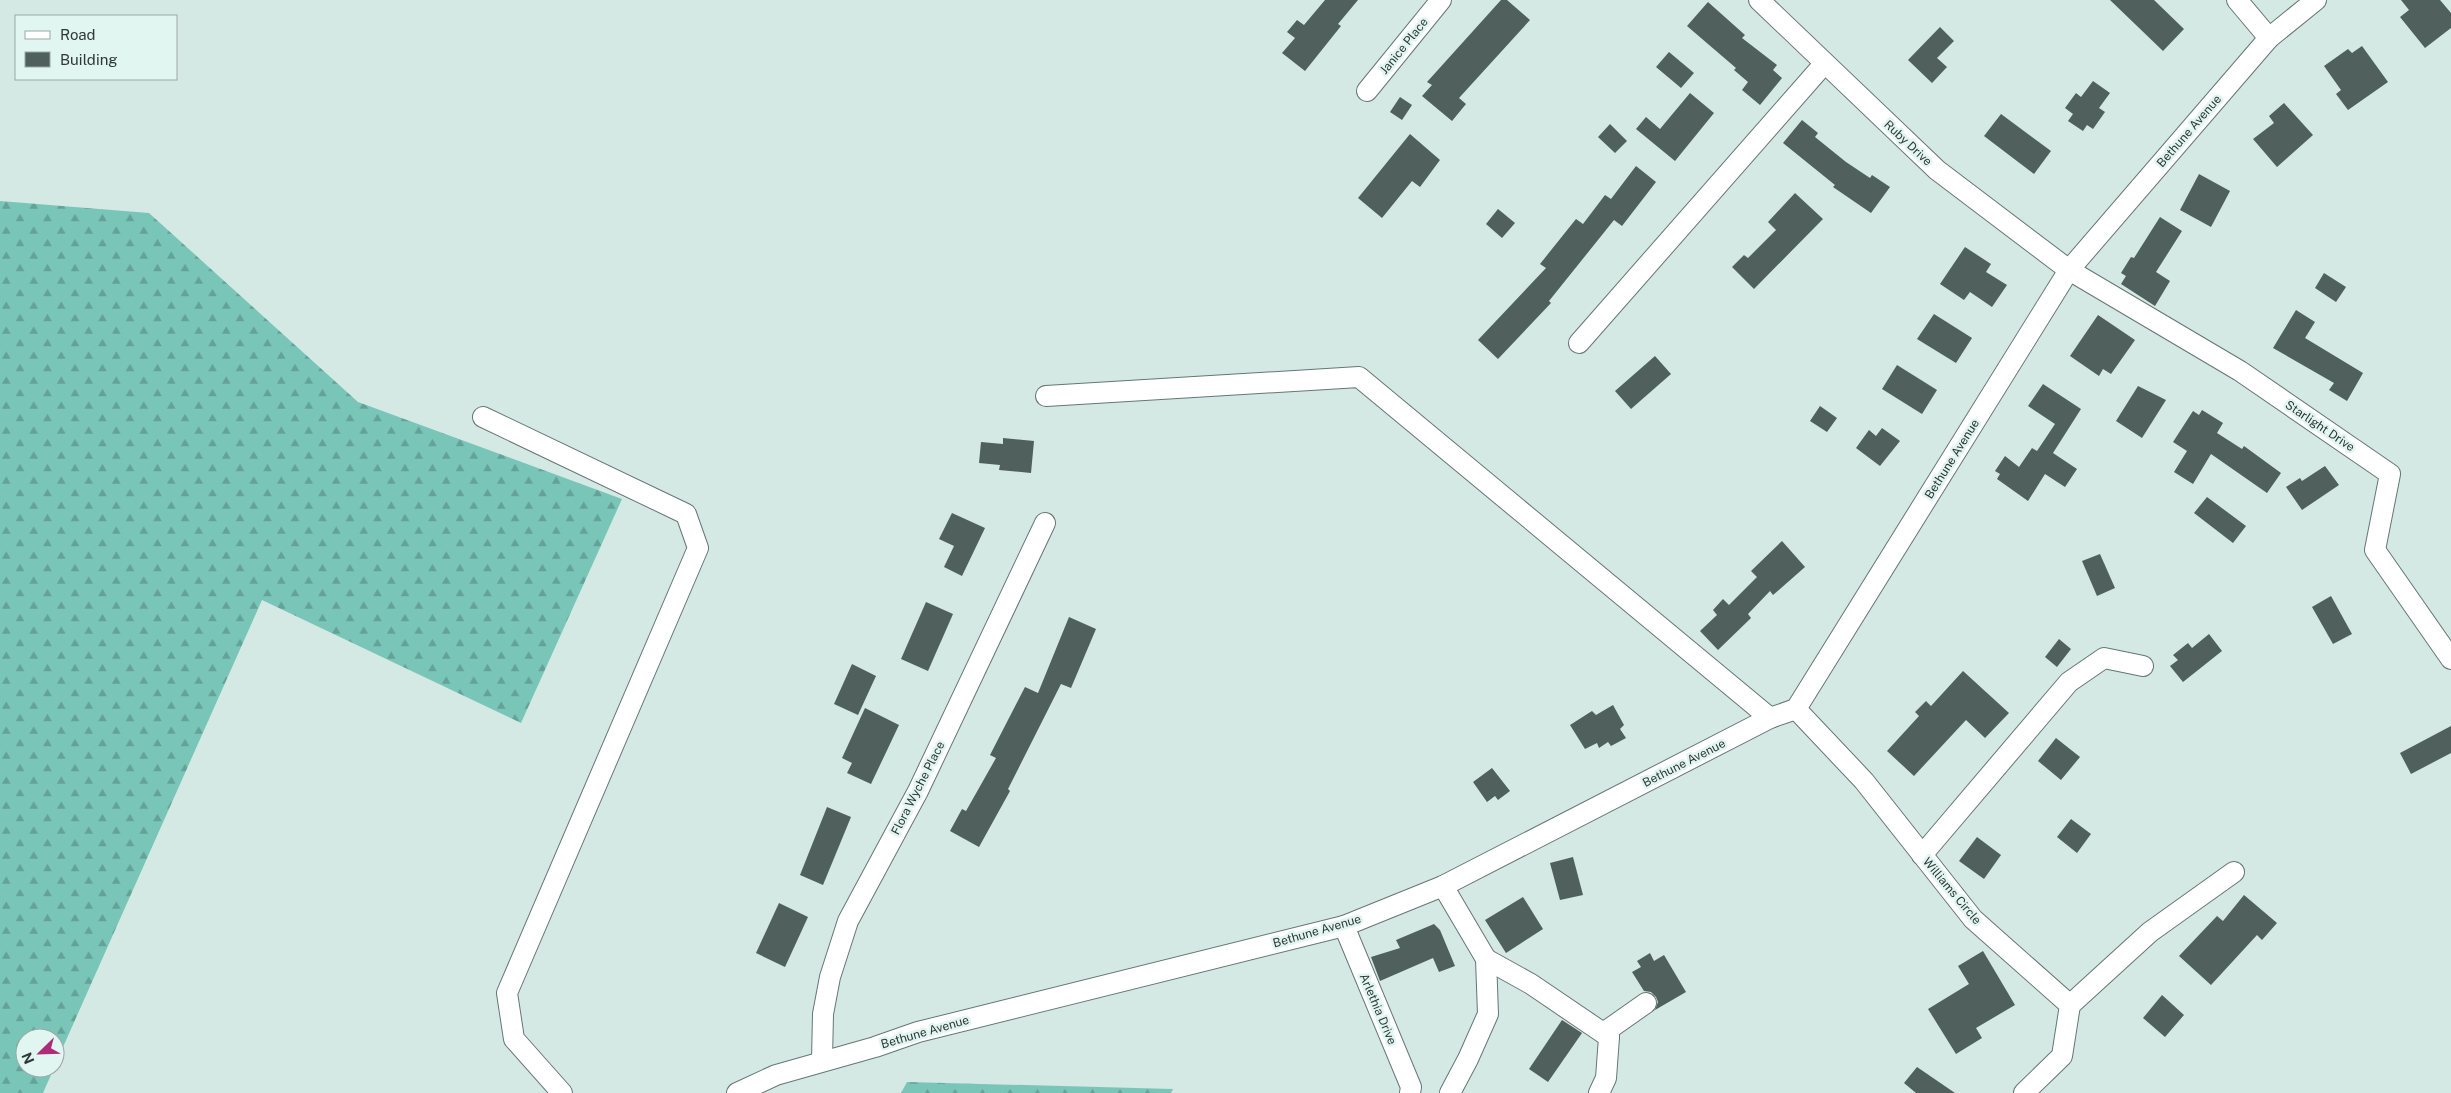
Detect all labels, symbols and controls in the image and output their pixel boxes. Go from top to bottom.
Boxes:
legend [15,15,178,80]
street label: Janice Place [1377,15,1431,77]
text: Road [60,26,96,43]
text: Building [60,51,118,68]
street label: Bethune Avenue [2154,92,2224,170]
street label: Ruby Drive [1881,117,1935,169]
street label: Starlight Drive [2283,398,2358,454]
street label: Bethune Avenue [1922,417,1982,501]
street label: Bethune Avenue [1640,736,1728,790]
street label: Flora Wyche Place [888,739,948,837]
street label: Williams Circle [1920,855,1984,927]
street label: Bethune Avenue [1271,912,1363,950]
street label: Arlethia Drive [1357,971,1399,1047]
street label: Bethune Avenue [879,1013,971,1051]
north arrow [15,1028,65,1078]
text: N [19,1050,38,1066]

